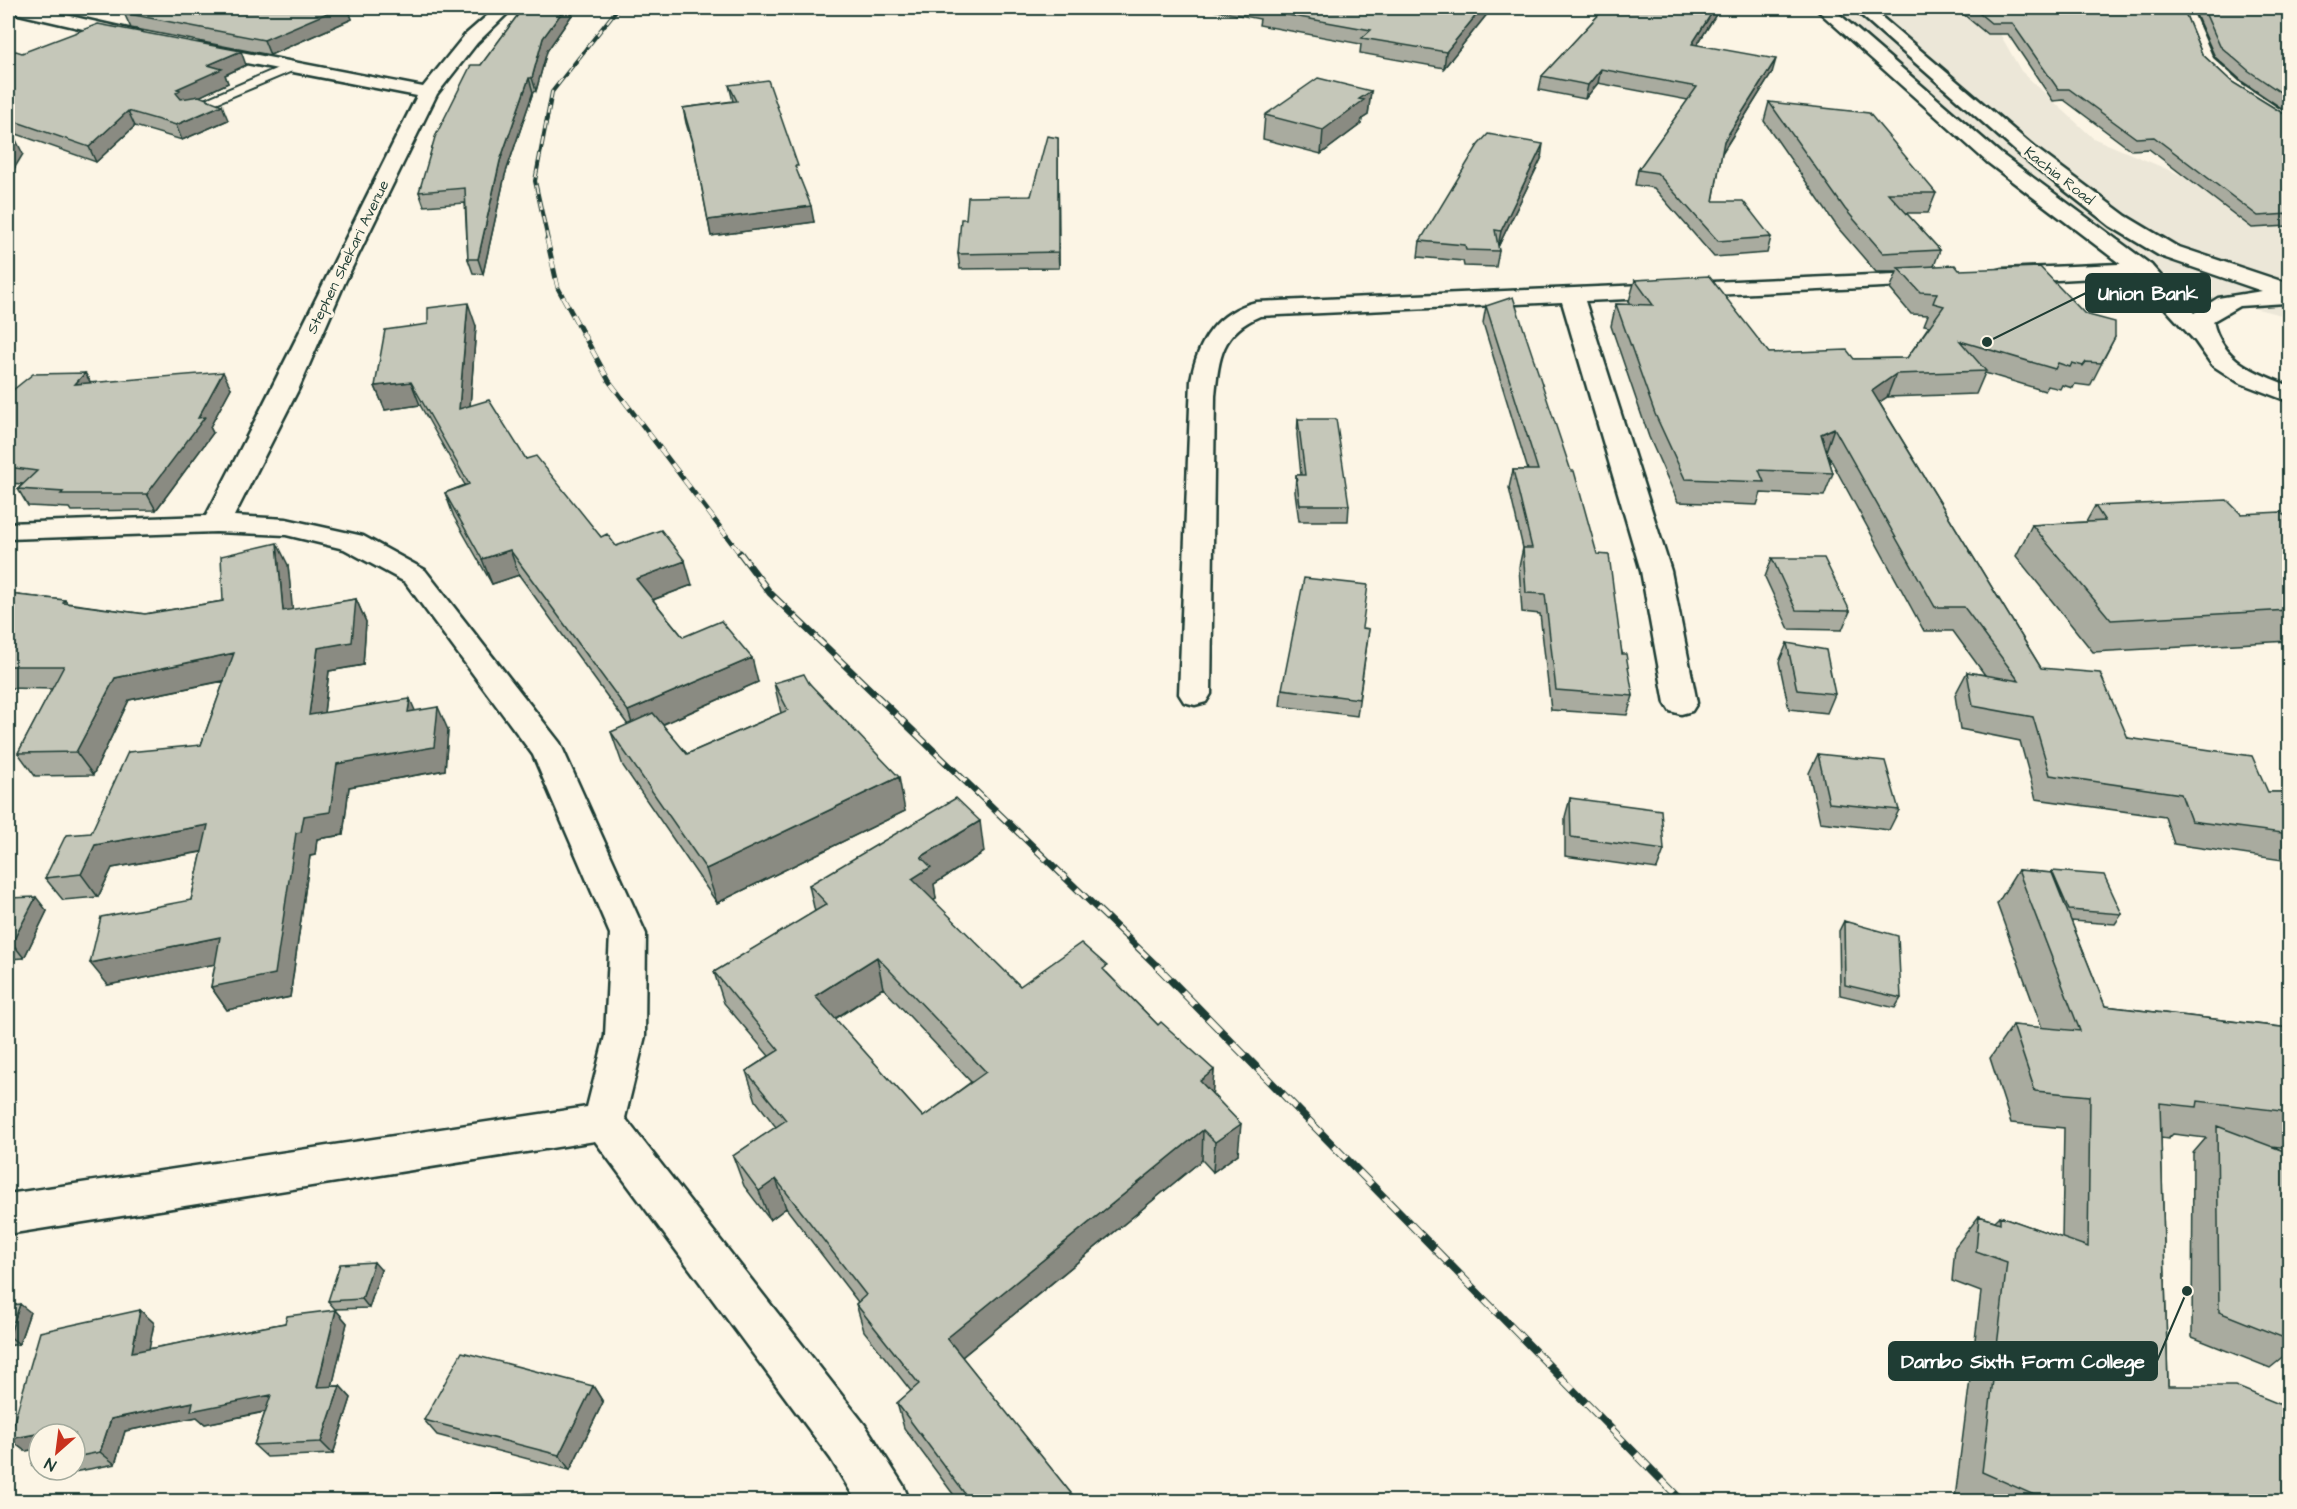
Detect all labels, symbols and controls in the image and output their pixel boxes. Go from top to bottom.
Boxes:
street label: Kachia Road [2019,142,2099,210]
street label: Stephen Shekari Avenue [302,177,394,337]
callout: Union Bank [2086,274,2210,312]
text: Union Bank [2098,280,2199,308]
callout: Dambo Sixth Form College [1889,1342,2157,1380]
text: Dambo Sixth Form College [1901,1348,2145,1377]
north arrow [27,1422,87,1482]
text: N [41,1452,60,1476]

